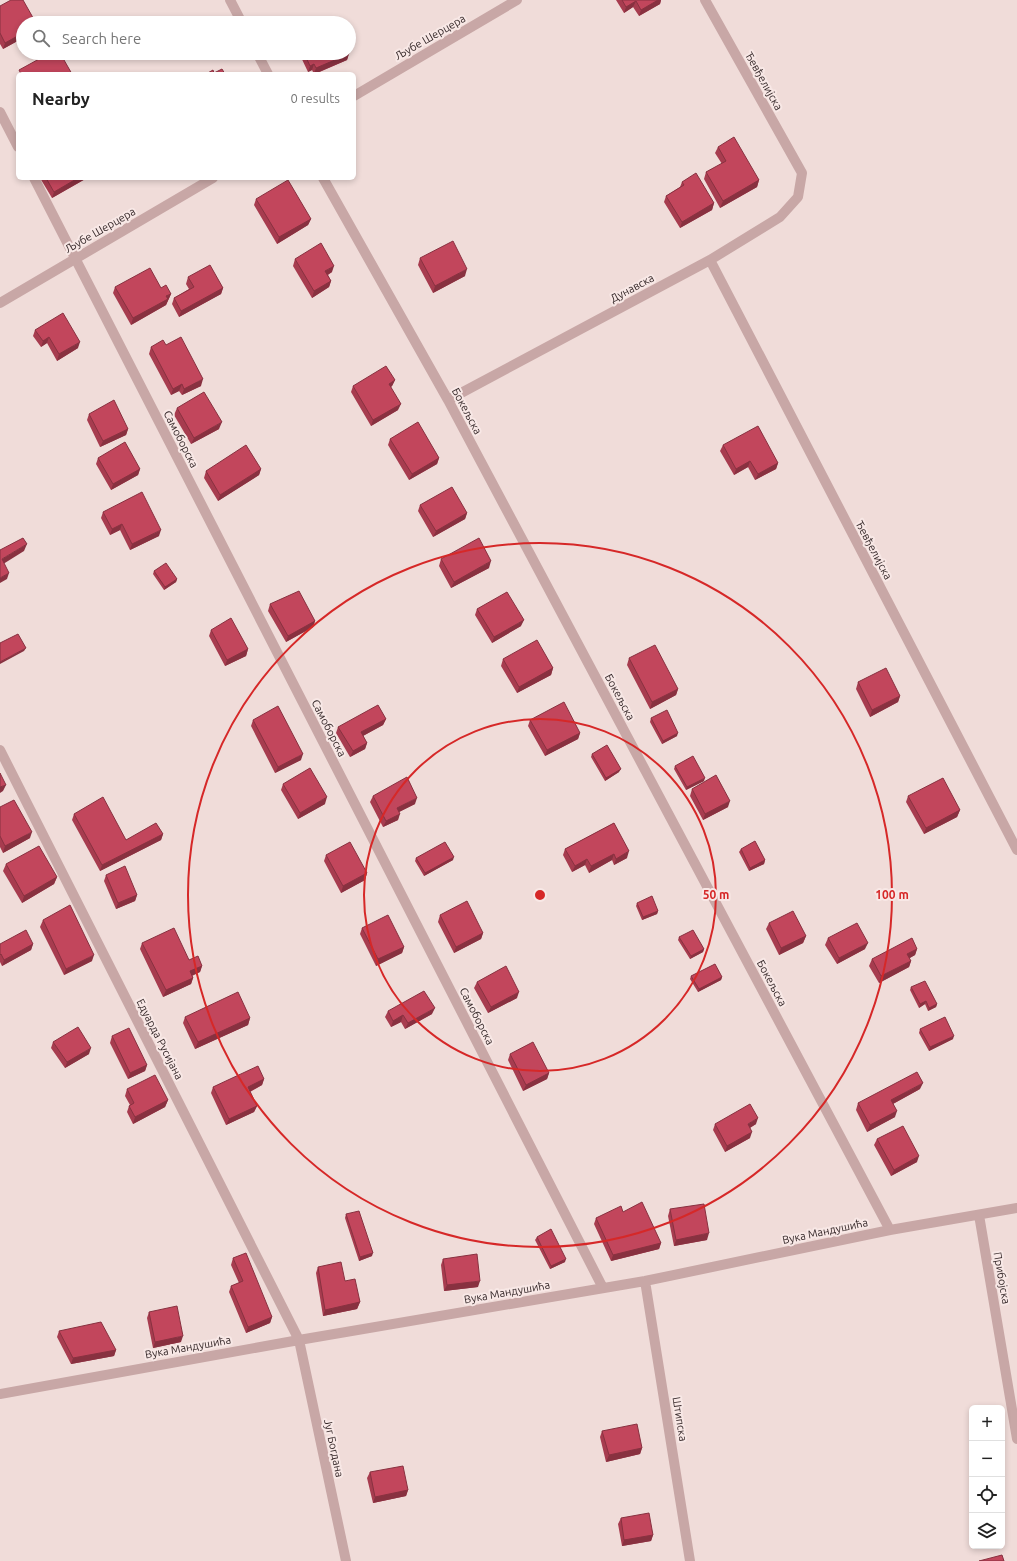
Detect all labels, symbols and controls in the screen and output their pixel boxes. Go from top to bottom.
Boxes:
street label: Љубе Шерцера [393,12,467,62]
search box [16,16,356,60]
icon: search [30,27,52,49]
text: Search here [62,30,141,47]
street label: Ђевђелијска [743,50,785,112]
text: Nearby [32,89,90,108]
text: 0 results [290,91,340,105]
street label: Љубе Шерцера [63,205,137,255]
street label: Дунавска [608,271,656,305]
street label: Бокељска [450,386,484,436]
street label: Самоборска [161,408,201,470]
street label: Ђевђелијска [854,519,894,581]
street label: Бокељска [603,672,637,722]
street label: Самоборска [309,697,349,759]
centre of rings [533,888,547,902]
text: 50 m [703,888,729,901]
text: 100 m [875,888,909,901]
street label: Бокељска [755,958,789,1008]
street label: Самоборска [457,985,497,1047]
street label: Едуарда Русијана [134,997,186,1081]
street label: Вука Мандушића [781,1216,869,1246]
street label: Прибојска [992,1251,1012,1305]
street label: Вука Мандушића [463,1279,551,1305]
street label: Вука Мандушића [144,1334,232,1360]
street label: Штипска [671,1396,689,1442]
map controls [969,1405,1005,1549]
button: + [969,1405,1005,1441]
street label: Југ Богдана [322,1418,346,1478]
button: − [969,1441,1005,1477]
button: locate [969,1477,1005,1513]
button: layers [969,1513,1005,1549]

